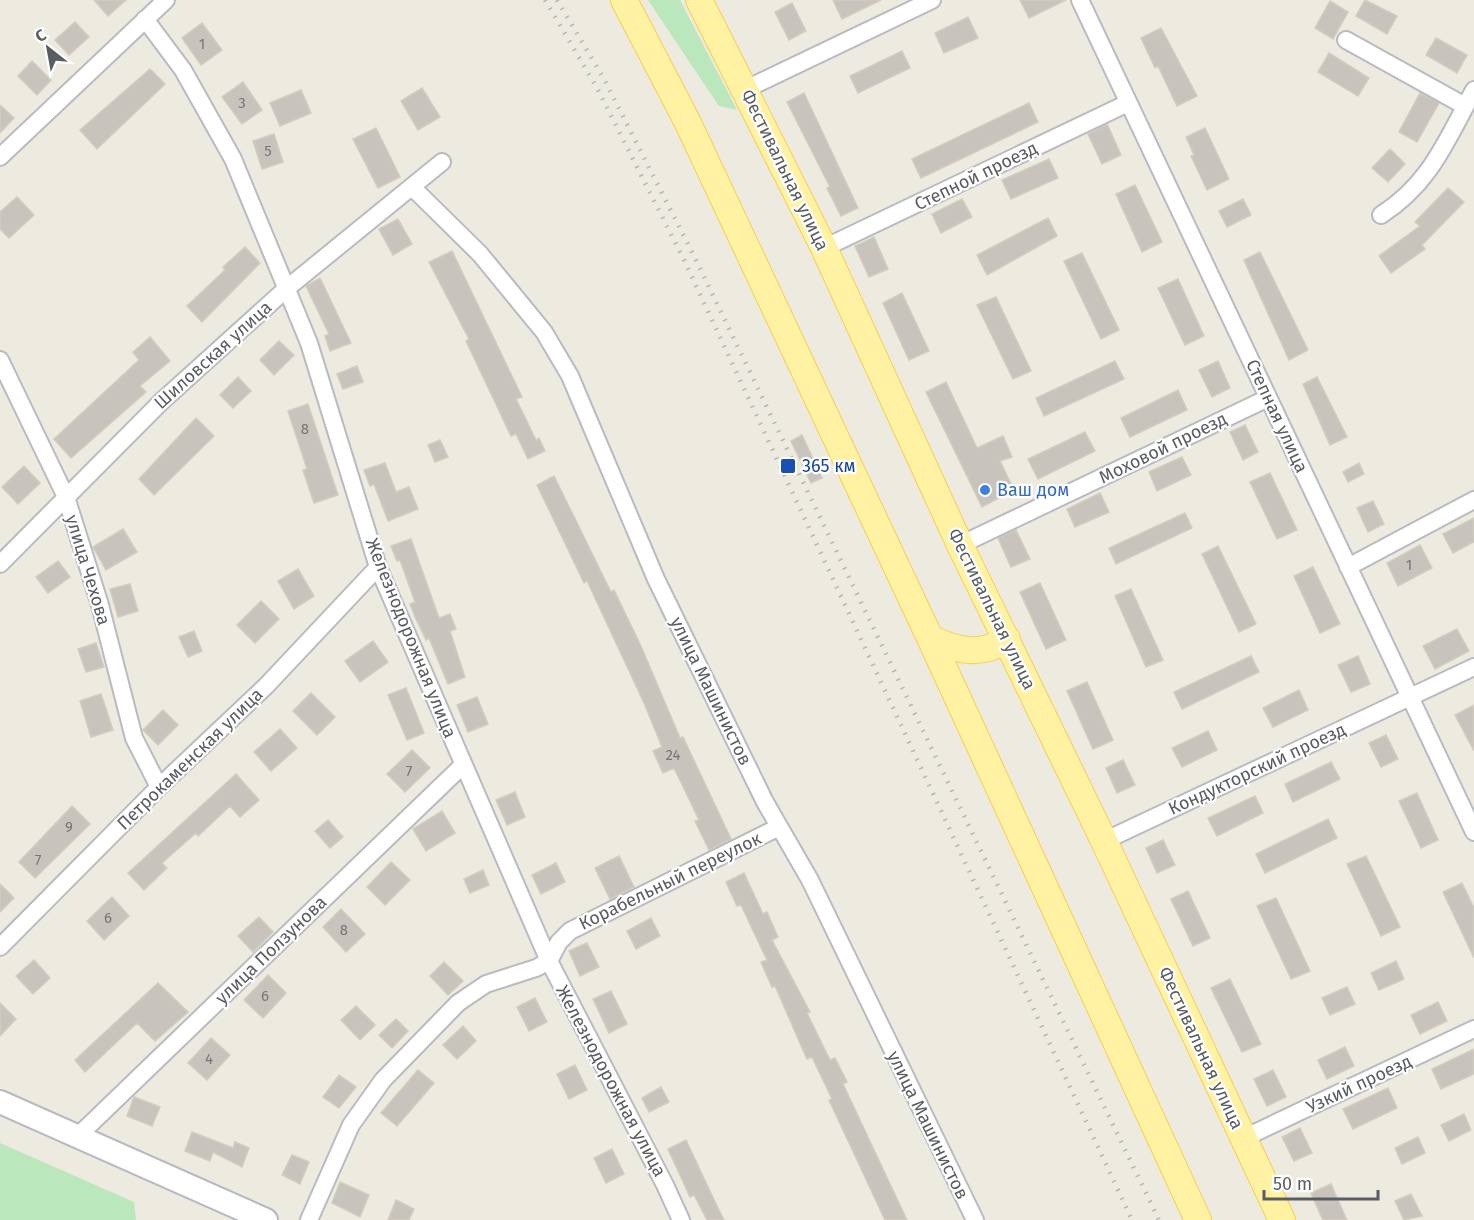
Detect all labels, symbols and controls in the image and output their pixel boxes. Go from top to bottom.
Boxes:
north arrow [18,18,78,78]
text: С [32,25,50,46]
house number: 1 [199,35,205,53]
street label: Фестивальная улица [736,86,834,254]
house number: 3 [238,94,246,112]
street label: Степной проезд [911,137,1041,215]
house number: 5 [264,142,272,160]
street label: Шиловская улица [150,296,276,414]
street label: Степная улица [1241,356,1313,476]
street label: Моховой проезд [1095,408,1231,488]
house number: 8 [301,420,309,438]
place label: 365 км [802,455,856,477]
marker: 365 км [779,457,797,475]
place label: Ваш дом [997,479,1069,501]
marker: Ваш дом [978,483,992,497]
street label: улица Чехова [61,512,115,628]
street label: Фестивальная улица [943,525,1041,693]
street label: Железнодорожная улица [361,535,461,741]
house number: 1 [1406,556,1412,574]
street label: улица Машинистов [666,613,756,769]
street label: Петрокаменская улица [112,684,268,834]
street label: Кондукторский проезд [1165,718,1349,820]
house number: 24 [665,746,681,764]
house number: 7 [406,762,413,780]
house number: 9 [65,818,73,836]
street label: Корабельный переулок [575,827,765,935]
house number: 7 [35,851,42,869]
street label: улица Ползунова [211,891,331,1009]
house number: 6 [104,909,112,927]
house number: 8 [340,921,348,939]
street label: Фестивальная улица [1154,963,1248,1133]
street label: Железнодорожная улица [551,981,671,1181]
house number: 6 [261,987,269,1005]
street label: улица Машинистов [883,1047,973,1203]
house number: 4 [205,1050,213,1068]
street label: Узкий проезд [1303,1050,1415,1118]
scale bar [1264,1163,1378,1201]
text: 50 m [1273,1173,1312,1195]

